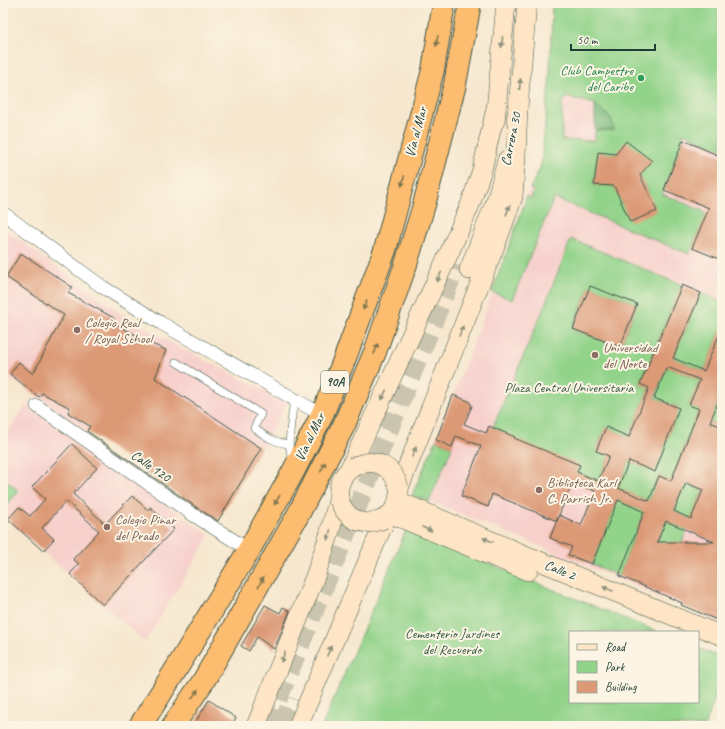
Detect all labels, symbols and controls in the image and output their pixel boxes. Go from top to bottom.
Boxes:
scale bar [571,26,655,52]
text: 50 m [577,32,599,48]
one-way arrow [434,35,440,48]
one-way arrow [499,36,505,48]
place label: Club Campestre del Caribe [560,62,634,95]
marker: Club Campestre del Caribe [636,73,646,83]
one-way arrow [517,78,523,90]
street label: Vía al Mar [401,104,431,159]
street label: Carrera 30 [497,109,525,167]
one-way arrow [400,175,406,188]
one-way arrow [506,203,512,215]
one-way arrow [436,271,442,283]
one-way arrow [362,300,368,312]
place label: Colegio Real / Royal School [85,314,155,347]
one-way arrow [459,324,465,336]
marker: Colegio Real / Royal School [72,325,82,335]
place label: Universidad del Norte [603,339,660,372]
one-way arrow [374,342,380,354]
marker: Universidad del Norte [590,350,600,360]
road number: 90A [321,371,349,393]
park label: Plaza Central Universitaria [505,379,634,396]
one-way arrow [381,389,387,401]
street label: Vía al Mar [291,409,329,464]
one-way arrow [411,445,417,457]
street label: Calle 120 [128,446,175,487]
one-way arrow [319,461,326,473]
place label: Biblioteca Karl C. Parrish Jr. [547,474,618,507]
marker: Biblioteca Karl C. Parrish Jr. [534,485,544,495]
one-way arrow [274,494,281,506]
place label: Colegio Pinar del Prado [115,511,178,544]
marker: Colegio Pinar del Prado [102,522,112,532]
one-way arrow [421,526,432,532]
one-way arrow [326,529,332,541]
one-way arrow [482,536,494,543]
street label: Calle 2 [542,556,579,584]
one-way arrow [257,576,264,588]
one-way arrow [602,586,614,592]
park label: Cementerio Jardines del Recuerdo [405,625,500,658]
legend [569,631,699,703]
text: Road [605,639,627,655]
one-way arrow [327,645,333,657]
one-way arrow [280,651,286,662]
text: Park [605,659,626,675]
text: Building [605,679,637,695]
one-way arrow [191,689,199,699]

